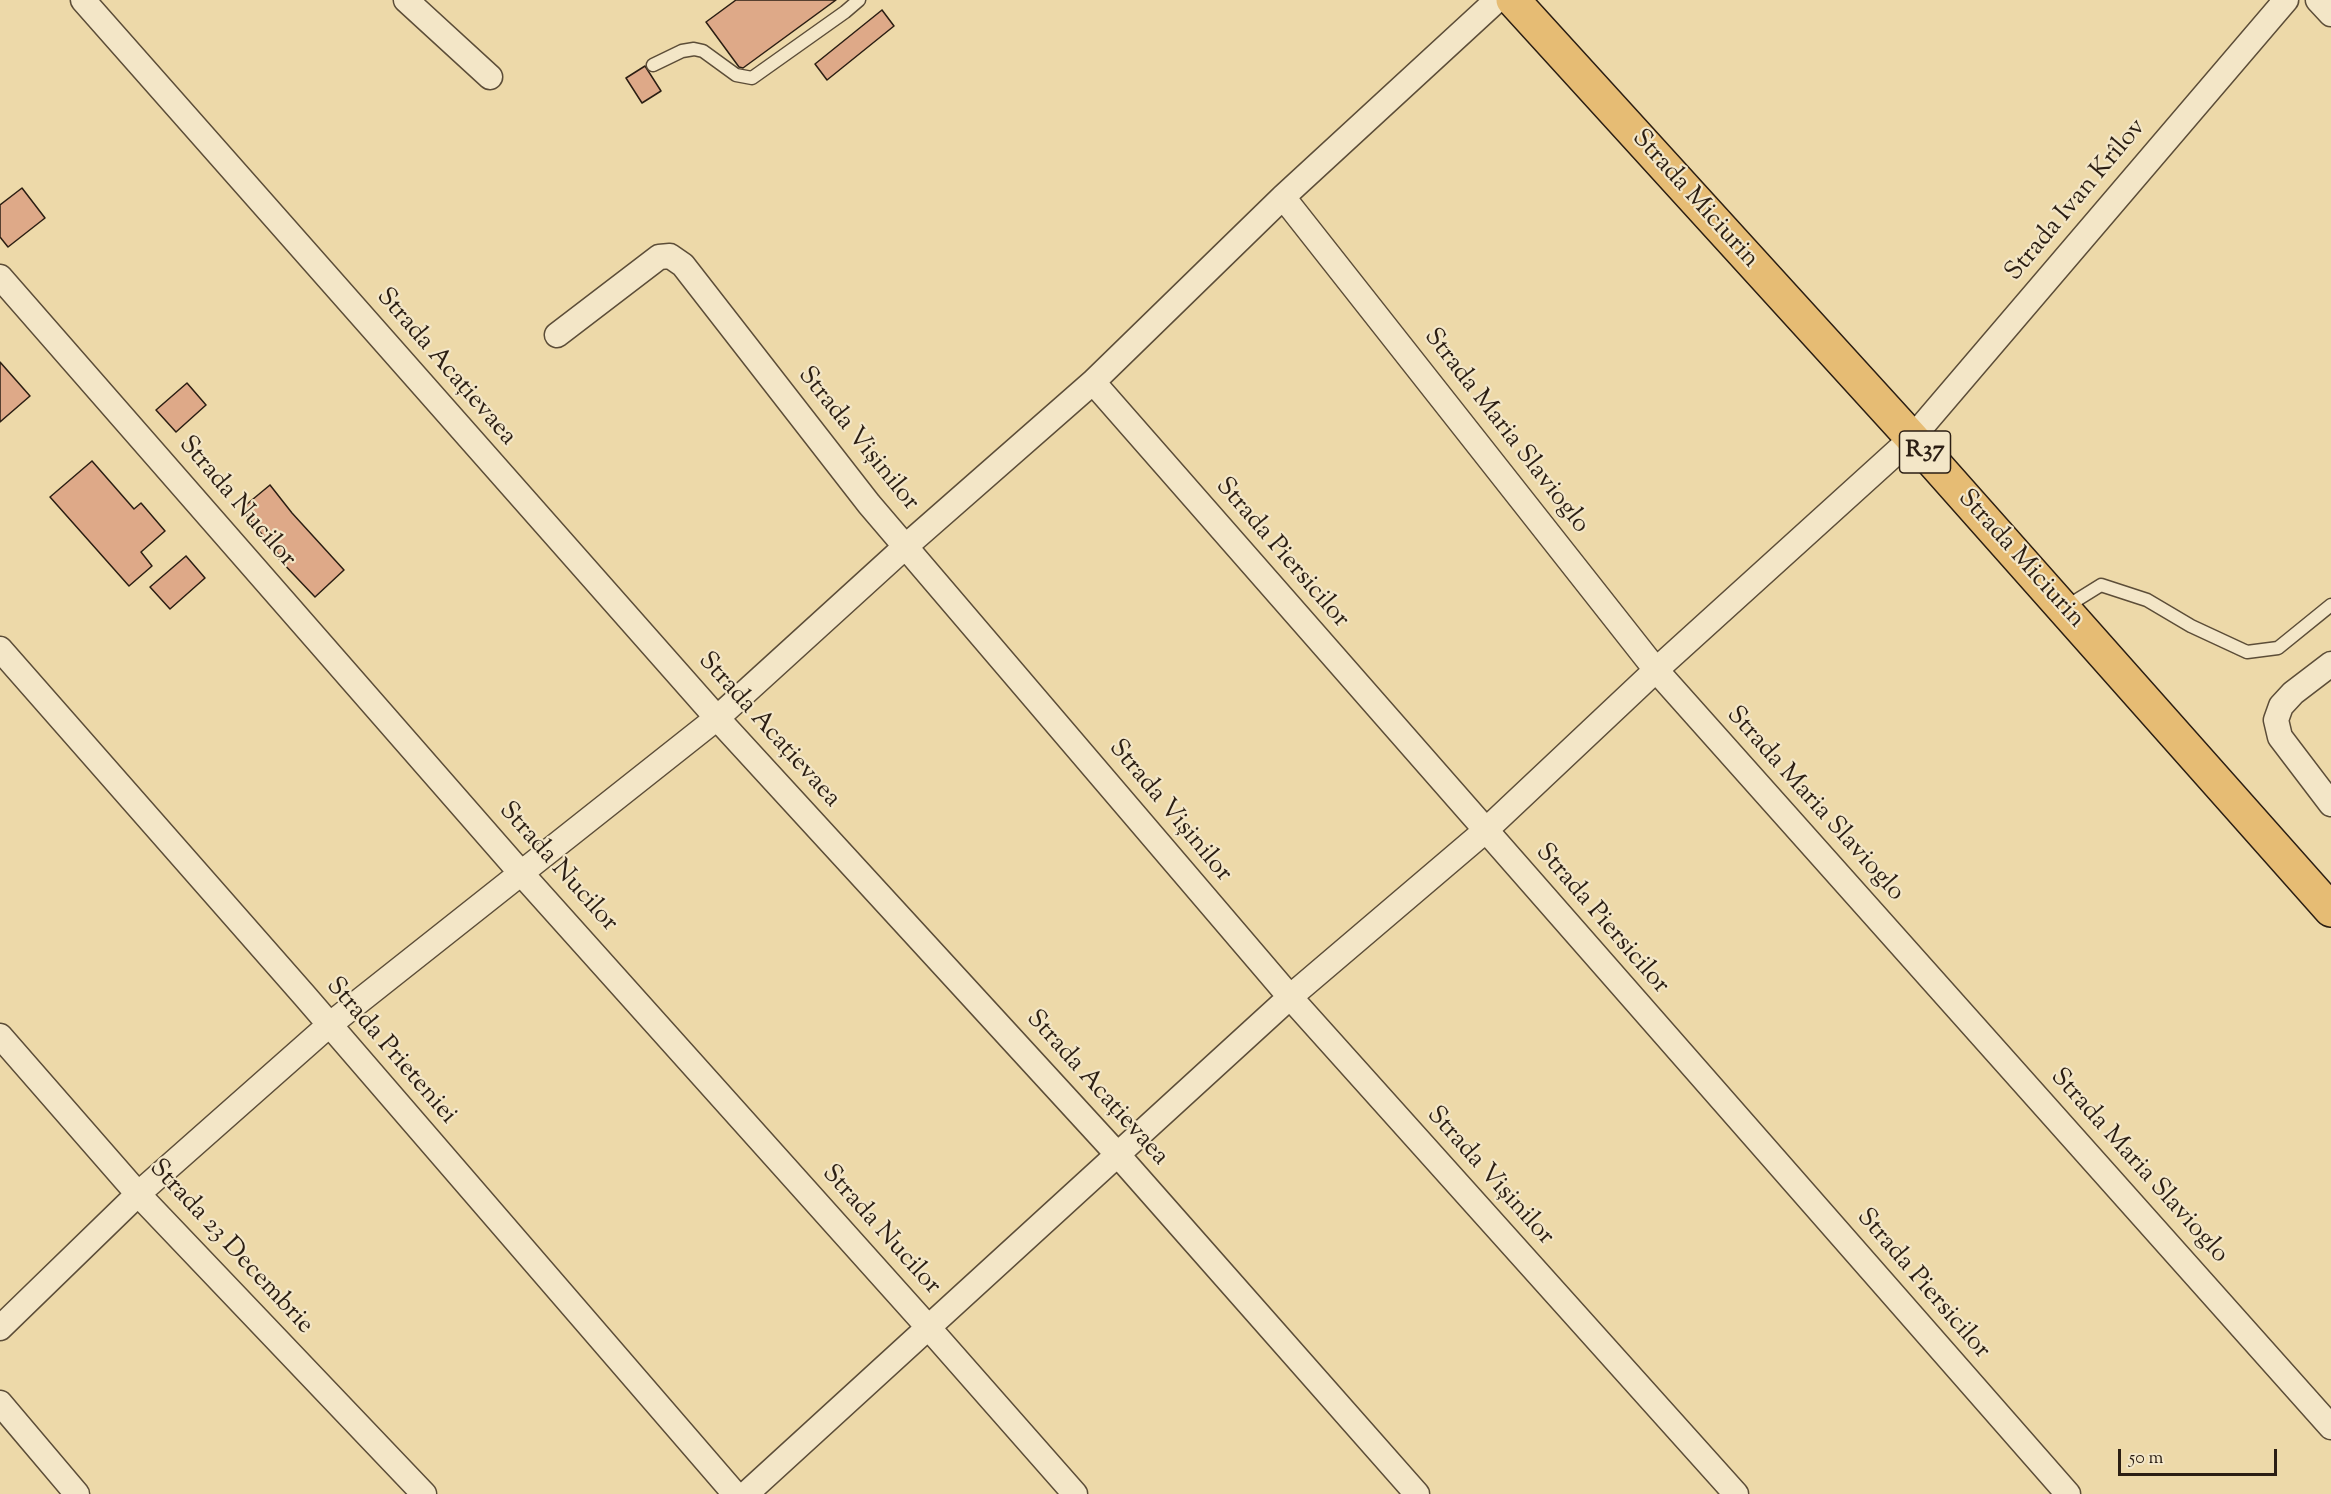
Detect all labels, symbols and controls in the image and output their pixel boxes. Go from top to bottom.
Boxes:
street label: Strada Ivan Krîlov [2000,113,2154,289]
street label: Strada Miciurin [1624,124,1764,276]
street label: Strada Acațievaea [368,283,522,453]
street label: Strada Maria Slavioglo [1415,323,1595,541]
street label: Strada Vișinilor [789,362,925,518]
street label: Strada Nucilor [171,431,301,575]
road number: R37 [1900,431,1950,473]
street label: Strada Piersicilor [1207,472,1355,636]
street label: Strada Miciurin [1950,484,2090,636]
street label: Strada Acațievaea [690,647,846,815]
street label: Strada Maria Slavioglo [1718,701,1910,909]
street label: Strada Vișinilor [1100,735,1238,889]
street label: Strada Nucilor [491,797,623,939]
street label: Strada Piersicilor [1527,838,1675,1002]
street label: Strada Prieteniei [318,972,462,1132]
street label: Strada Acațievaea [1018,1005,1174,1173]
street label: Strada Maria Slavioglo [2042,1063,2234,1271]
street label: Strada Vișinilor [1418,1101,1560,1253]
street label: Strada 23 Decembrie [141,1154,319,1342]
street label: Strada Nucilor [814,1160,946,1302]
street label: Strada Piersicilor [1848,1203,1996,1367]
scale bar [2121,1437,2280,1475]
text: 50 m [2129,1446,2163,1472]

